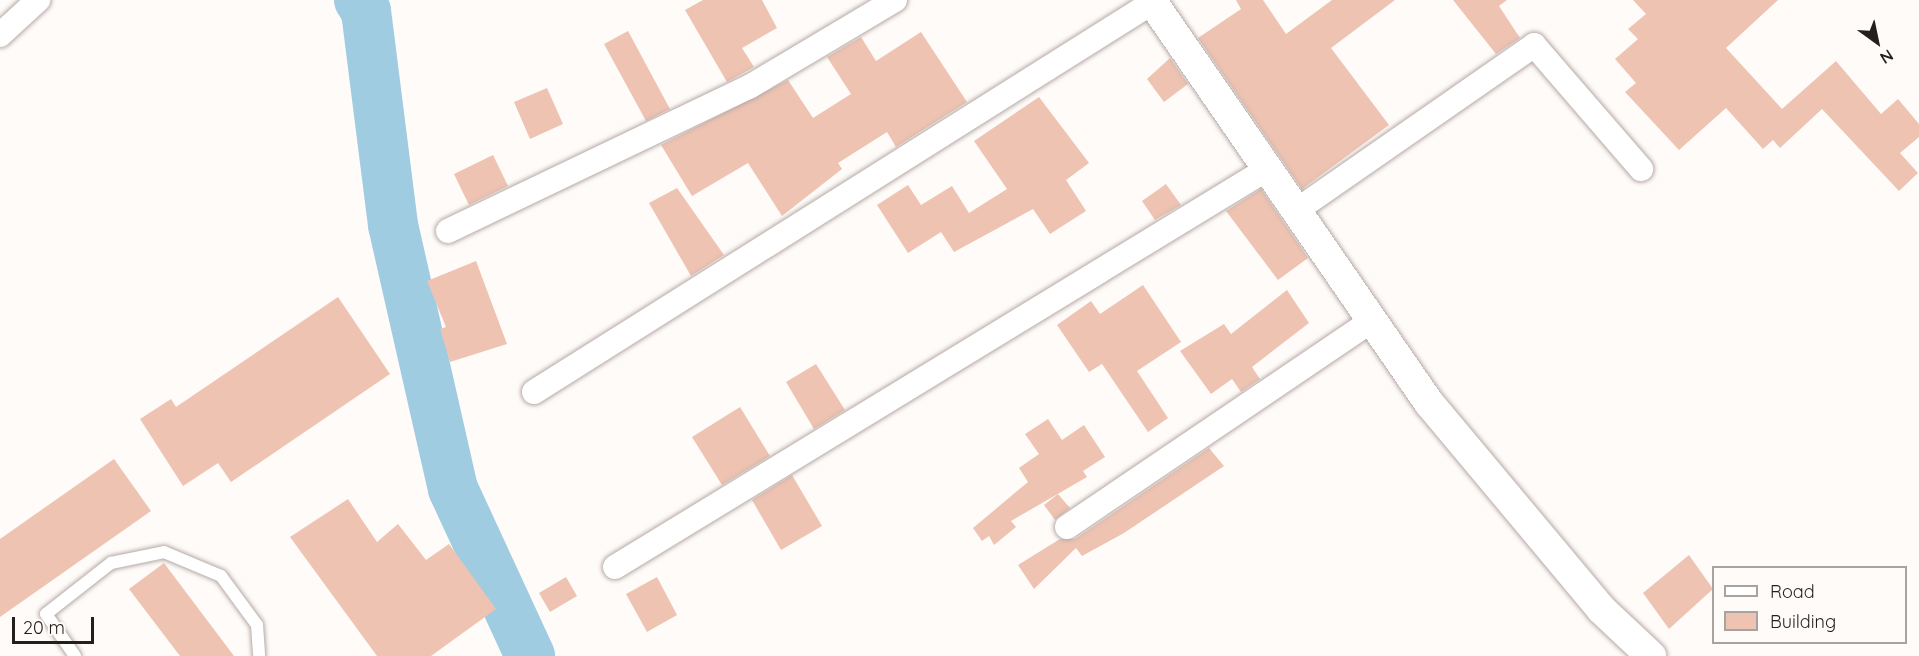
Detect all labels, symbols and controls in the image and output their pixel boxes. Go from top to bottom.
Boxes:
north arrow [1847,12,1907,72]
text: N [1876,46,1897,69]
legend [1712,566,1907,644]
text: Road [1770,580,1815,603]
scale bar [15,605,98,643]
text: Building [1770,610,1836,633]
text: 20 m [23,616,65,639]

